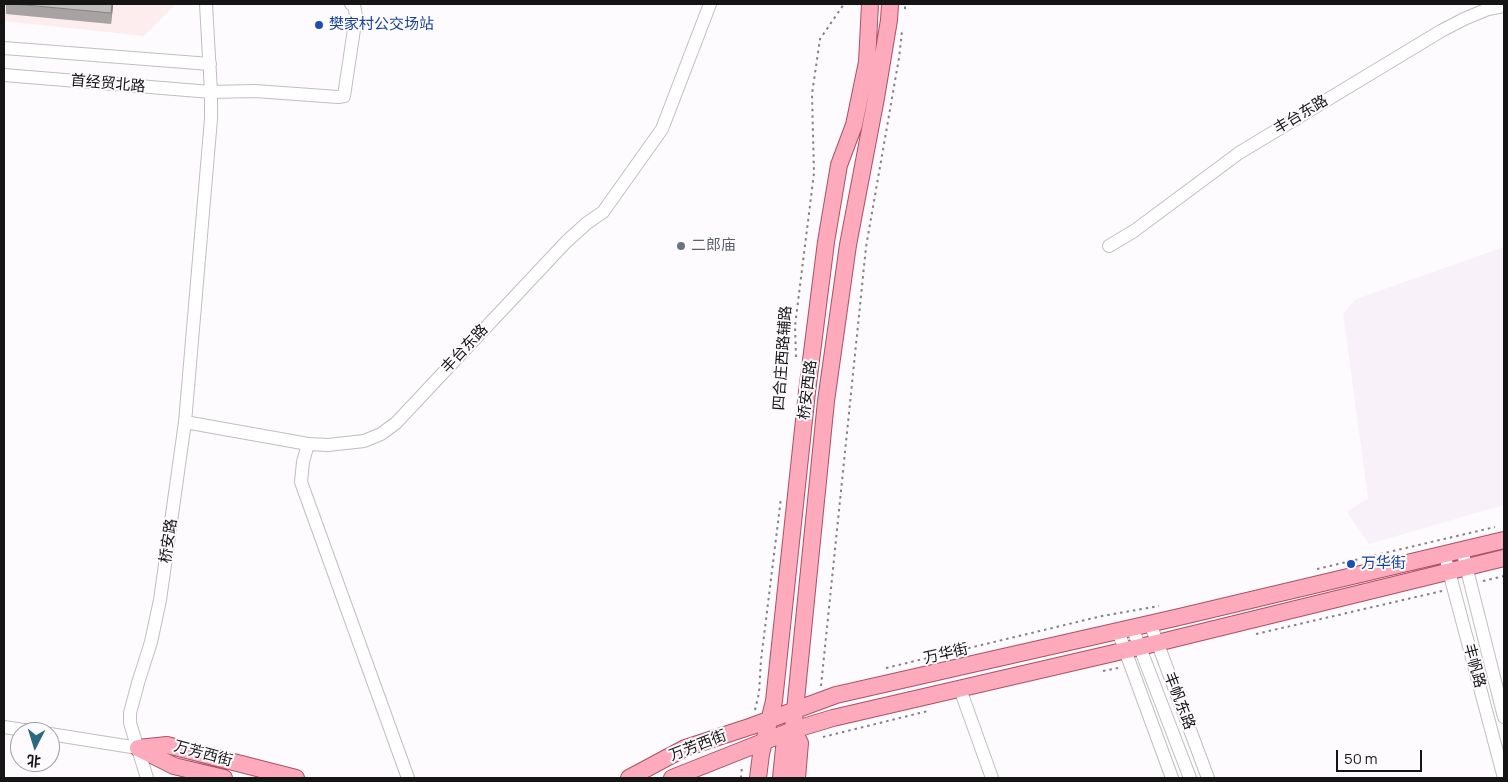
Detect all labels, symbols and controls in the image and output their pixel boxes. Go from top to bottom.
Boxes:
place label: 樊家村公交场站 [329,16,434,34]
marker: 樊家村公交场站 [313,19,325,31]
street label: 首经贸北路 [70,72,146,96]
street label: 丰台东路 [1271,92,1331,138]
place label: 二郎庙 [691,237,736,255]
marker: 二郎庙 [675,240,687,252]
street label: 四合庄西路辅路 [770,305,796,411]
street label: 丰台东路 [438,321,492,377]
street label: 桥安西路 [795,359,821,421]
street label: 桥安路 [157,517,181,565]
place label: 万华街 [1361,555,1406,573]
marker: 万华街 [1345,558,1357,570]
street label: 万华街 [922,640,970,668]
street label: 丰帆路 [1459,642,1489,690]
street label: 丰帆东路 [1160,670,1198,732]
north arrow [10,722,60,772]
street label: 万芳西街 [667,727,729,765]
street label: 万芳西街 [172,738,234,770]
scale bar [1338,740,1424,772]
text: 50 m [1344,748,1378,769]
text: 北 [26,751,42,772]

